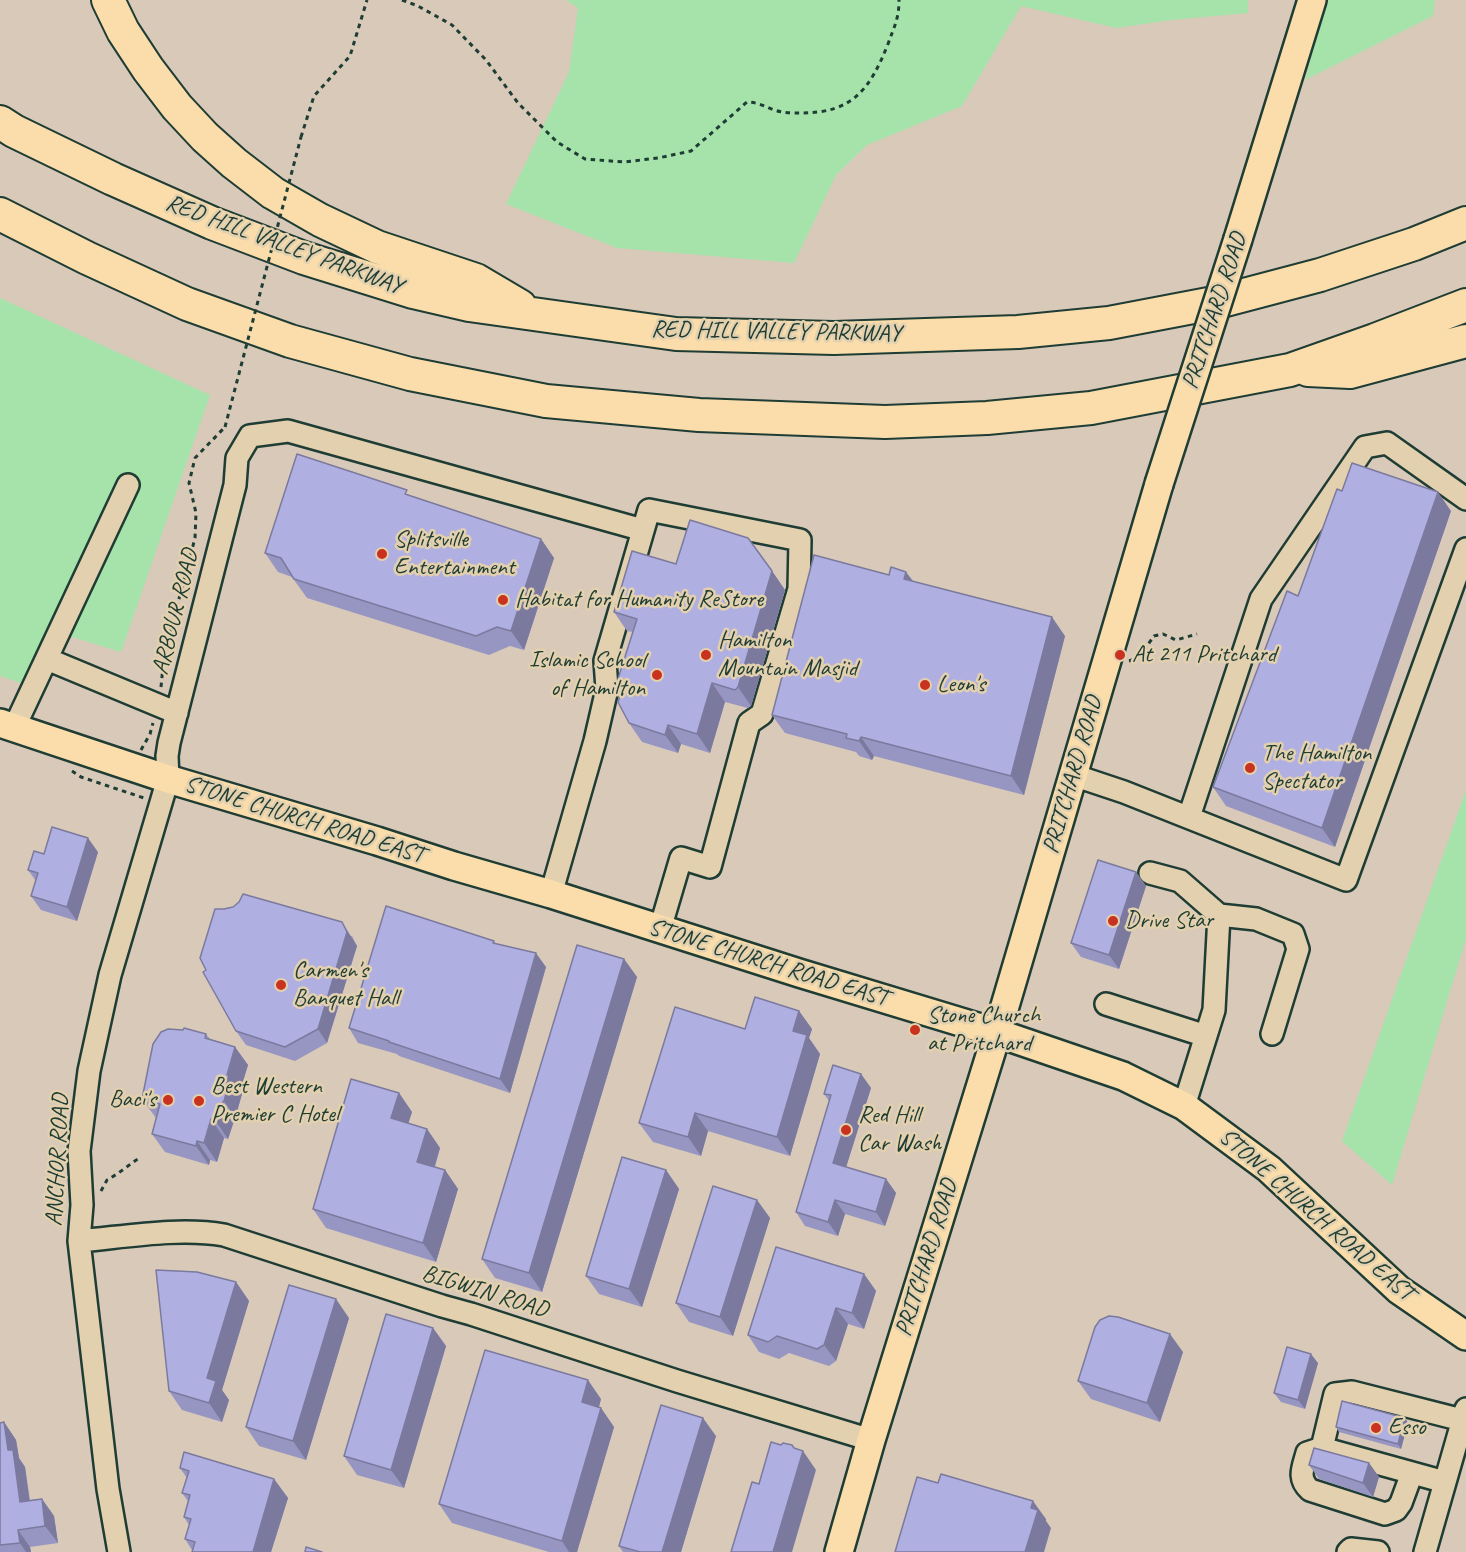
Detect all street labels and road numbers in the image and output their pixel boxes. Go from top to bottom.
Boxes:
street label: RED HILL VALLEY PARKWAY [162,189,406,301]
street label: PRITCHARD ROAD [1176,229,1254,393]
street label: RED HILL VALLEY PARKWAY [651,315,901,349]
street label: ARBOUR ROAD [146,546,206,678]
street label: PRITCHARD ROAD [1037,693,1109,857]
street label: STONE CHURCH ROAD EAST [181,770,427,870]
street label: STONE CHURCH ROAD EAST [645,913,891,1013]
street label: ANCHOR ROAD [40,1093,76,1227]
street label: STONE CHURCH ROAD EAST [1213,1123,1419,1307]
street label: PRITCHARD ROAD [889,1176,965,1340]
street label: BIGWIN ROAD [418,1259,552,1325]

